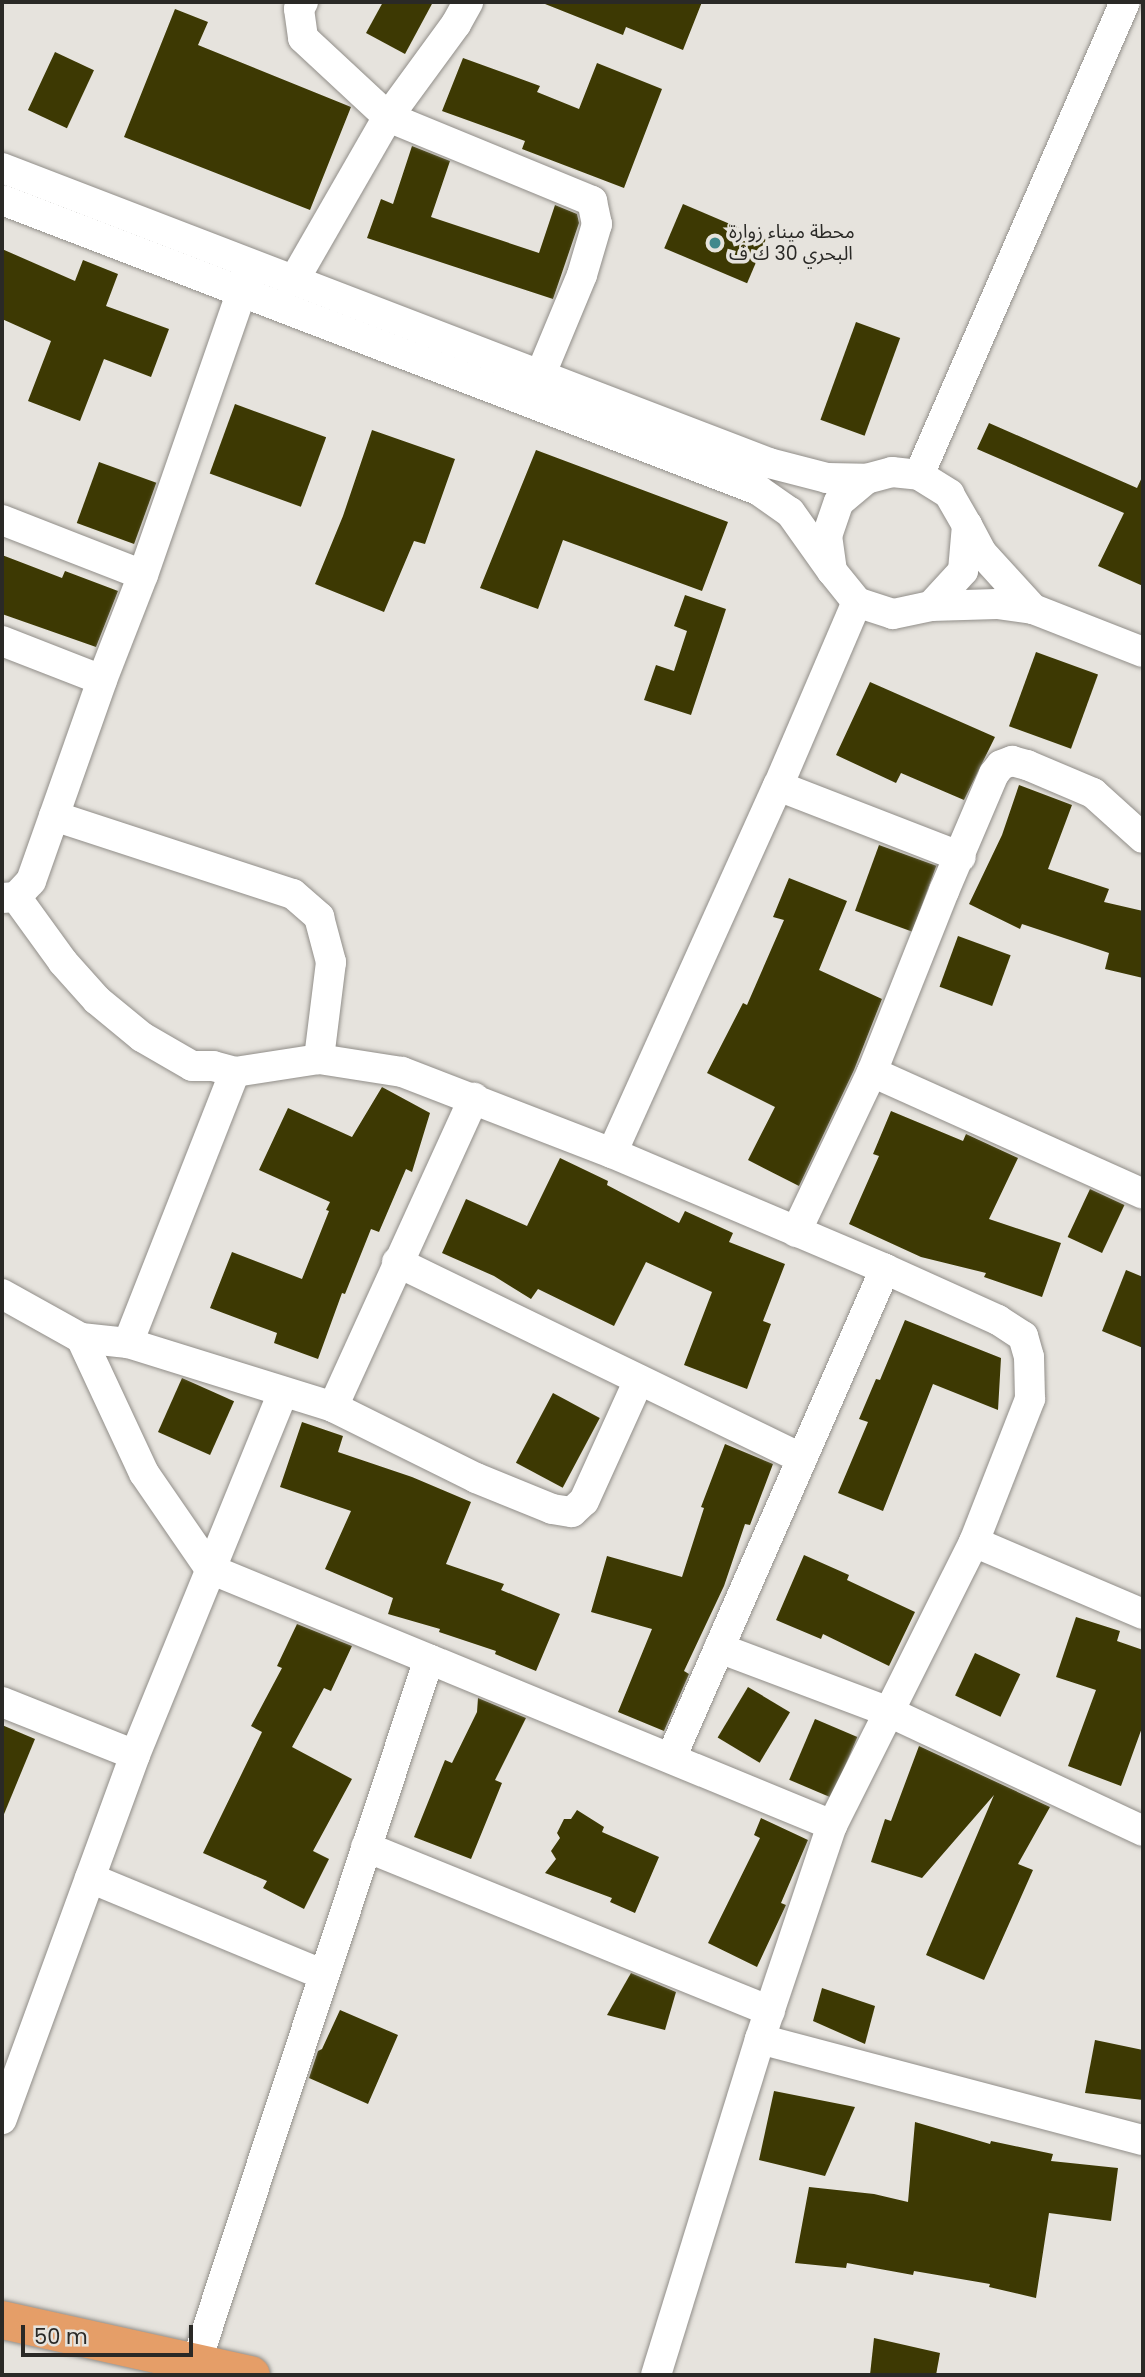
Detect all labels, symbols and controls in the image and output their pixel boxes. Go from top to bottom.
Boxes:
place label: محطة ميناء زوارة البحري 30 ك ف [729,221,855,265]
marker: محطة ميناء زوارة البحري 30 ك ف [707,235,723,251]
scale bar [24,2310,196,2354]
text: 50 m [34,2322,88,2351]

